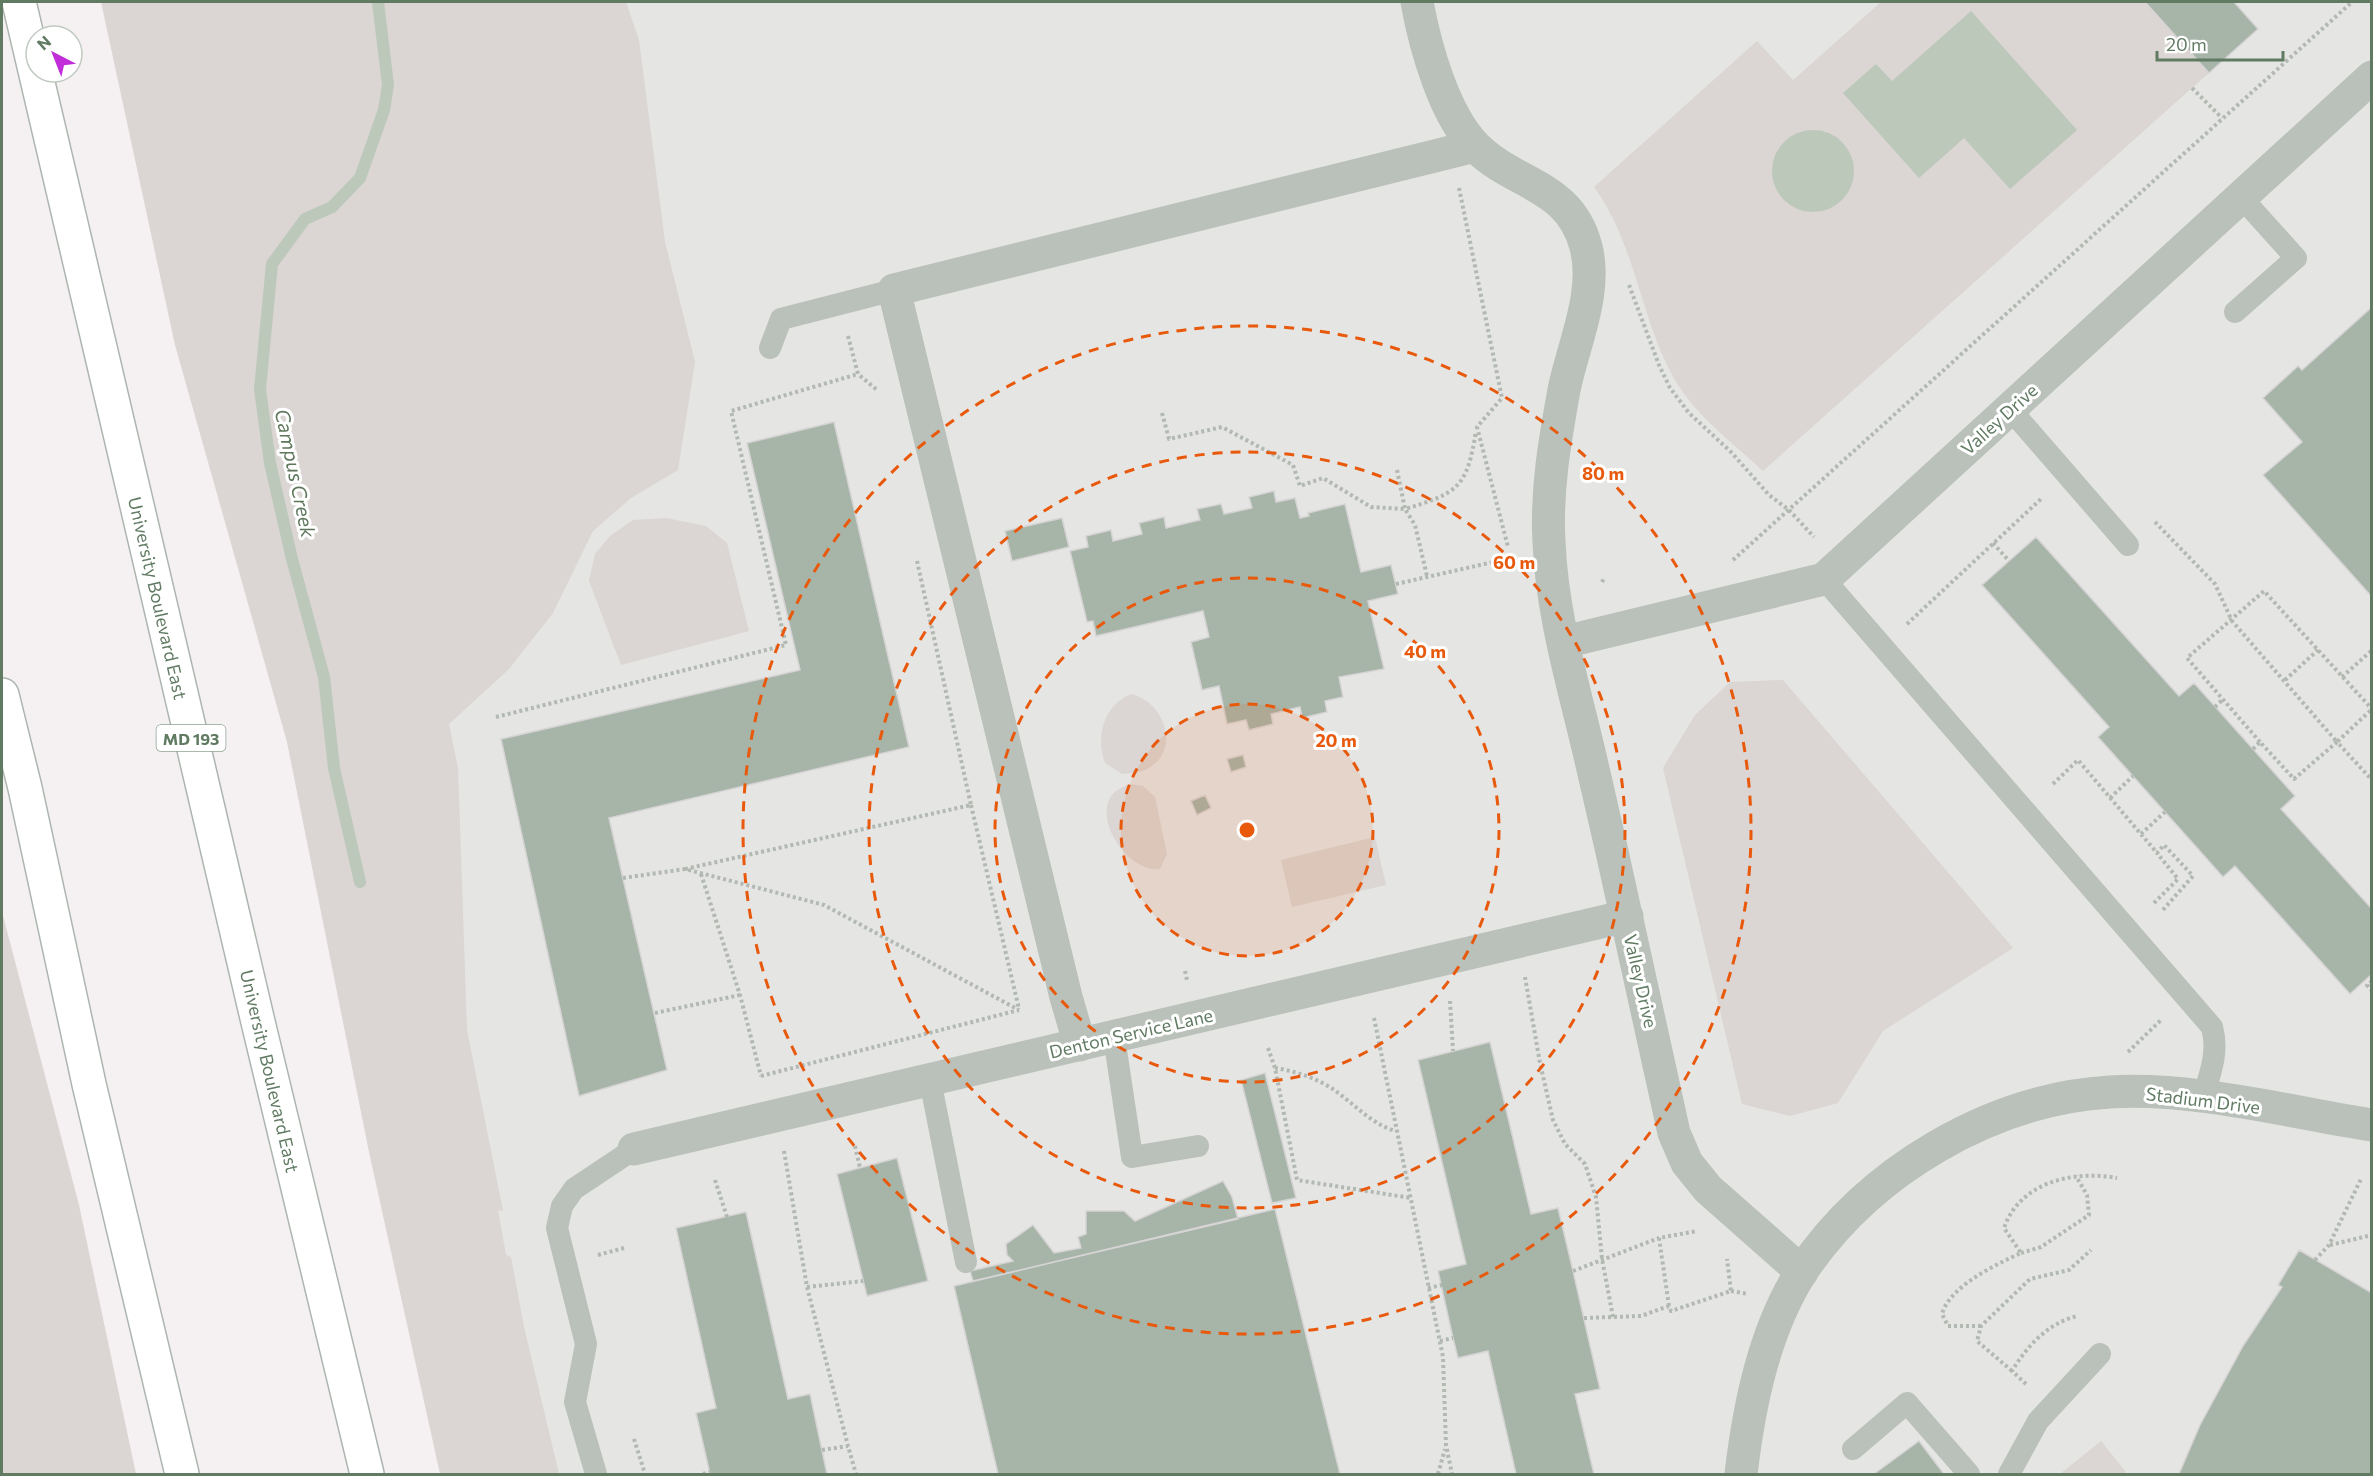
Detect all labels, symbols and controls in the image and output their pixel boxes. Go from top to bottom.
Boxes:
north arrow [24,24,84,84]
scale bar [2157,24,2283,62]
text: N [33,31,54,54]
text: 20 m [2166,33,2207,55]
street label: Valley Drive [1956,379,2042,459]
water label: Campus Creek [271,407,322,541]
text: 80 m [1582,462,1624,484]
street label: University Boulevard East [124,494,192,702]
text: 60 m [1493,551,1535,573]
text: 40 m [1404,640,1446,662]
road number: MD 193 [156,725,225,751]
text: 20 m [1315,729,1357,751]
centre of rings [1237,820,1257,840]
street label: Valley Drive [1620,932,1662,1030]
street label: University Boulevard East [236,967,304,1175]
street label: Denton Service Lane [1047,1003,1215,1063]
street label: Stadium Drive [2145,1082,2261,1118]

